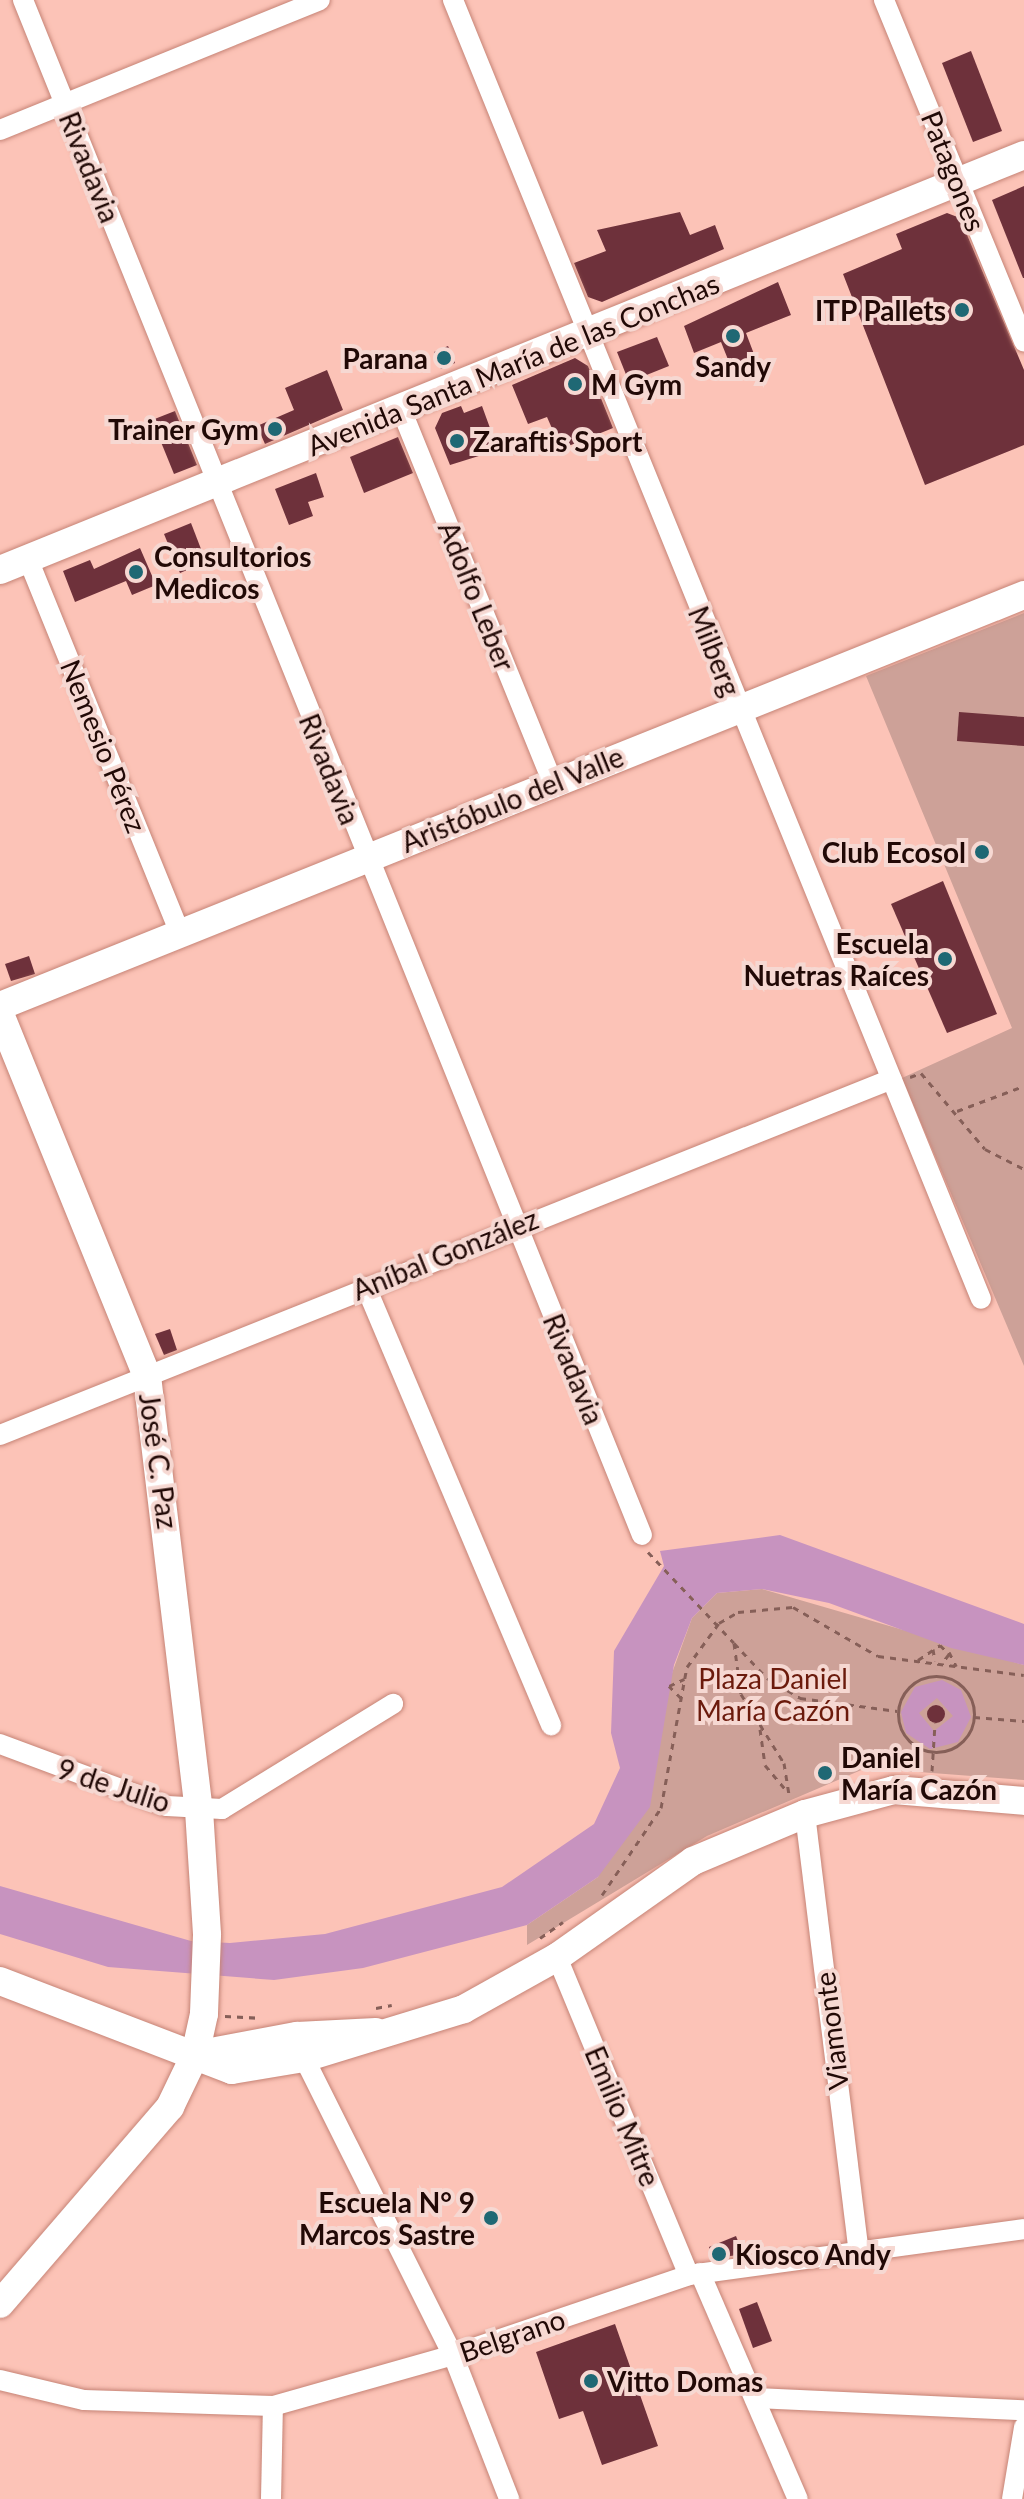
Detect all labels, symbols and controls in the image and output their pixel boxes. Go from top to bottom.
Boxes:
street label: Patagones [915,106,993,236]
street label: Rivadavia [53,107,127,227]
street label: Avenida Santa María de las Conchas [302,266,724,462]
place label: ITP Pallets [814,293,946,327]
marker: ITP Pallets [953,301,971,319]
marker: Sandy [724,327,742,345]
place label: Parana [342,341,428,375]
marker: Parana [435,349,453,367]
place label: Sandy [695,349,771,383]
place label: M Gym [591,367,682,401]
marker: M Gym [566,375,584,393]
place label: Trainer Gym [107,412,259,446]
marker: Trainer Gym [266,420,284,438]
place label: Zaraftis Sport [473,424,642,458]
marker: Zaraftis Sport [448,432,466,450]
street label: Adolfo Leber [432,516,522,676]
place label: Consultorios Medicos [154,539,311,605]
marker: Consultorios Medicos [125,561,147,583]
street label: Milberg [682,601,748,701]
street label: Nemesio Pérez [54,655,154,837]
street label: Rivadavia [293,709,367,829]
street label: Aristóbulo del Valle [395,739,629,859]
place label: Club Ecosol [822,835,966,869]
marker: Club Ecosol [973,843,991,861]
place label: Escuela Nuetras Raíces [743,926,929,992]
marker: Escuela Nuetras Raíces [936,950,954,968]
street label: Aníbal González [347,1201,543,1307]
street label: Rivadavia [537,1309,611,1429]
street label: José C. Paz [133,1391,185,1531]
park label: Plaza Daniel María Cazón [696,1661,850,1727]
place label: Daniel María Cazón [841,1740,997,1806]
street label: 9 de Julio [53,1751,175,1819]
marker: Daniel María Cazón [816,1764,834,1782]
street label: Viamonte [807,1970,855,2092]
street label: Emilio Mitre [578,2041,668,2191]
place label: Escuela N° 9 Marcos Sastre [299,2185,475,2251]
marker: Escuela N° 9 Marcos Sastre [482,2209,500,2227]
place label: Kiosco Andy [735,2237,892,2271]
marker: Kiosco Andy [710,2245,728,2263]
street label: Belgrano [455,2301,569,2369]
place label: Vitto Domas [607,2364,763,2398]
marker: Vitto Domas [582,2372,600,2390]

